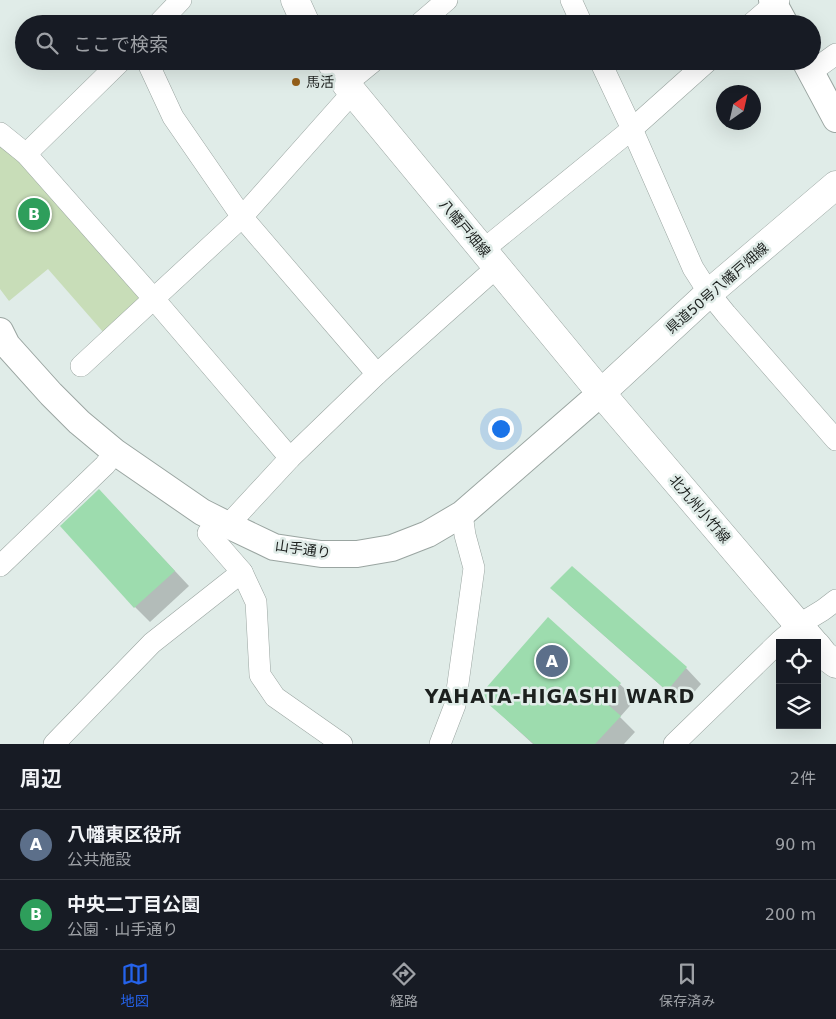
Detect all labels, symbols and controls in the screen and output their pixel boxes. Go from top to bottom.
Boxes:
search box [15,15,821,70]
icon: search [33,29,61,57]
text: ここで検索 [73,33,168,55]
place label: 馬活 [306,74,334,90]
marker: 馬活 [290,76,302,88]
north arrow [716,85,761,130]
pin: B [18,195,50,233]
street label: 八幡戸畑線 [436,196,494,260]
street label: 県道50号八幡戸畑線 [663,239,771,337]
your location [488,416,514,442]
street label: 北九州小竹線 [666,472,734,546]
street label: 山手通り [274,537,332,561]
map controls [776,639,821,729]
button: locate [776,639,821,684]
pin: A [536,642,568,680]
button: layers [776,684,821,729]
district label: YAHATA-HIGASHI WARD [424,685,695,707]
text: 周辺 [20,767,62,791]
text: 2件 [790,769,816,788]
text: 八幡東区役所 [67,823,181,845]
text: A [30,835,42,854]
text: 90 m [775,835,816,854]
text: 公共施設 [67,850,131,869]
text: 中央二丁目公園 [67,893,200,915]
text: B [30,905,42,924]
text: 200 m [765,905,816,924]
text: 公園 · 山手通り [67,920,178,939]
tab: 地図 [121,960,149,1010]
tab: 経路 [390,960,418,1010]
tab: 保存済み [659,960,715,1010]

